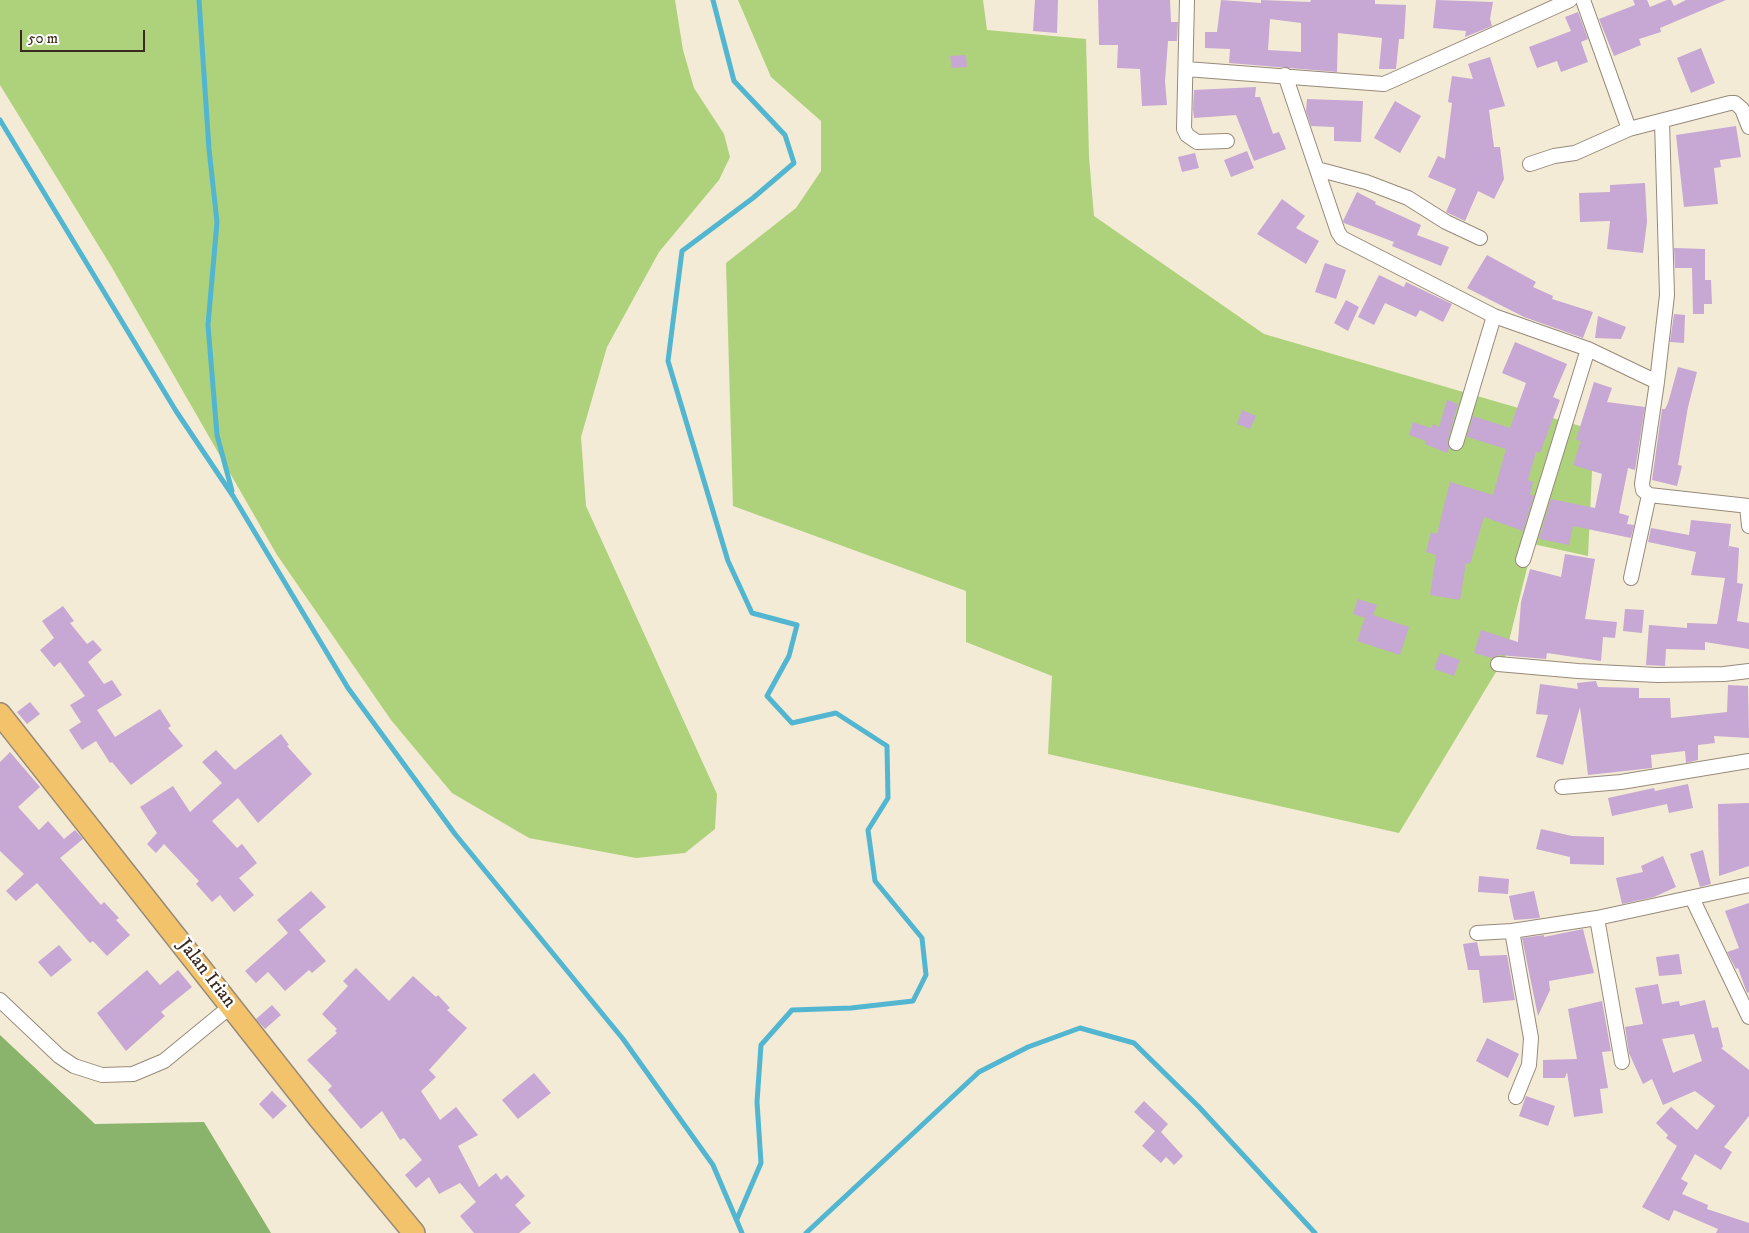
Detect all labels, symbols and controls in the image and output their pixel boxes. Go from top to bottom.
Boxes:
scale bar [22,20,148,52]
text: 50 m [28,29,58,48]
street label: Jalan Irian [172,935,240,1013]

